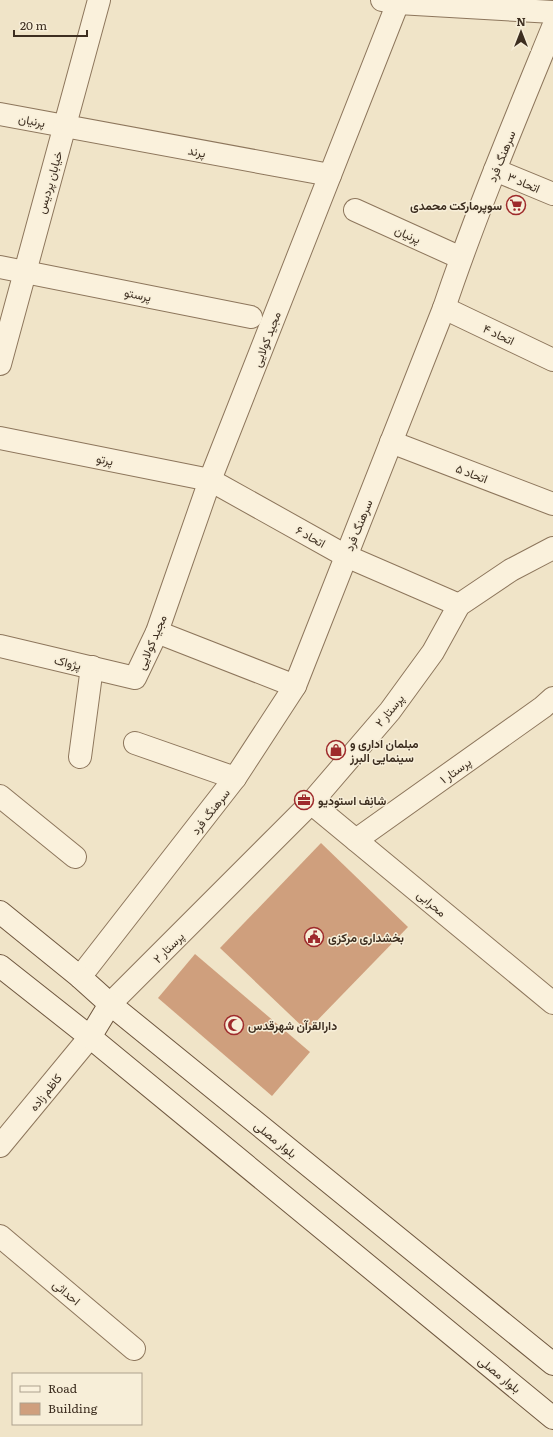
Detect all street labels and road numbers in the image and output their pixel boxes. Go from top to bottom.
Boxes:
street label: پرنیان [17,109,47,131]
street label: سرهنگ فرد [483,128,519,184]
street label: پرند [187,140,207,162]
street label: خیابان پردیس [31,148,67,216]
street label: اتحاد ۳ [505,167,543,197]
street label: پرنیان [392,220,424,248]
street label: پرستو [123,283,153,305]
street label: مجید کولایی [247,309,285,369]
street label: اتحاد ۴ [480,319,518,349]
street label: پرتو [95,449,115,469]
street label: اتحاد ۵ [453,459,491,487]
street label: سرهنگ فرد [340,497,376,553]
street label: اتحاد ۶ [293,520,329,552]
street label: مجید کولایی [131,612,171,672]
street label: پژواک [53,650,83,674]
street label: پرستار ۲ [370,690,408,730]
street label: پرستار ۱ [436,752,474,788]
street label: سرهنگ فرد [186,784,234,838]
street label: محرابی [413,885,451,921]
street label: پرستار ۲ [148,927,188,967]
street label: کاظم زاده [24,1069,66,1115]
street label: بلوار مصلی [251,1116,301,1162]
street label: احداثی [49,1275,85,1309]
street label: بلوار مصلی [475,1351,525,1397]

